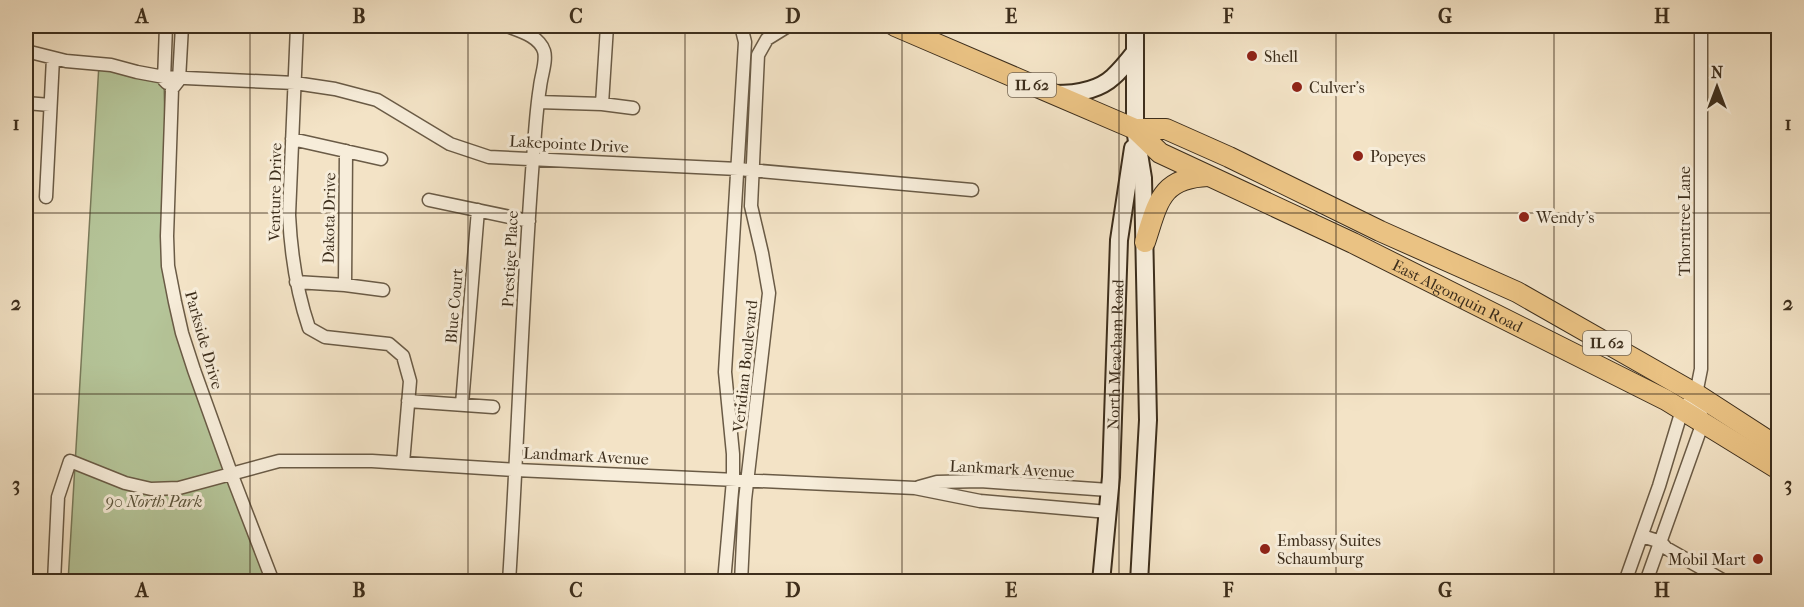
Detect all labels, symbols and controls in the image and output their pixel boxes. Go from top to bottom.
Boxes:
text: A [134,5,150,28]
text: B [352,5,366,28]
text: C [569,5,583,28]
text: D [785,5,801,28]
text: E [1005,5,1017,28]
text: F [1222,5,1234,28]
text: G [1438,5,1452,28]
text: H [1654,5,1670,28]
place label: Shell [1264,47,1298,66]
marker: Shell [1245,49,1259,63]
north arrow [1687,57,1747,117]
text: N [1711,63,1724,82]
road number: IL 62 [1008,73,1056,97]
place label: Culver's [1309,78,1365,97]
marker: Culver's [1290,80,1304,94]
text: 1 [12,112,20,135]
text: 1 [1784,112,1792,135]
street label: Lakepointe Drive [509,131,629,157]
street label: Venture Drive [265,143,285,242]
place label: Popeyes [1370,147,1426,166]
marker: Popeyes [1351,149,1365,163]
street label: Thorntree Lane [1675,166,1694,276]
street label: Dakota Drive [319,172,339,264]
place label: Wendy's [1535,208,1594,227]
street label: Prestige Place [498,210,522,308]
marker: Wendy's [1517,210,1531,224]
street label: East Algonquin Road [1390,255,1526,336]
street label: Blue Court [441,267,467,344]
street label: North Meacham Road [1103,279,1127,430]
street label: Parkside Drive [181,289,227,391]
text: 2 [11,292,21,315]
text: 2 [1783,292,1793,315]
street label: Veridian Boulevard [729,299,761,434]
road number: IL 62 [1583,331,1631,355]
street label: Landmark Avenue [523,443,649,469]
street label: Lankmark Avenue [949,456,1075,482]
text: 3 [12,473,20,496]
text: 3 [1784,473,1792,496]
park label: 90 North Park [106,492,202,511]
place label: Embassy Suites Schaumburg [1277,531,1381,568]
marker: Embassy Suites Schaumburg [1258,542,1272,556]
place label: Mobil Mart [1668,550,1746,569]
marker: Mobil Mart [1751,552,1765,566]
text: A [134,579,150,602]
text: B [352,579,366,602]
text: C [569,579,583,602]
text: D [785,579,801,602]
text: E [1005,579,1017,602]
text: F [1222,579,1234,602]
text: G [1438,579,1452,602]
text: H [1654,579,1670,602]

